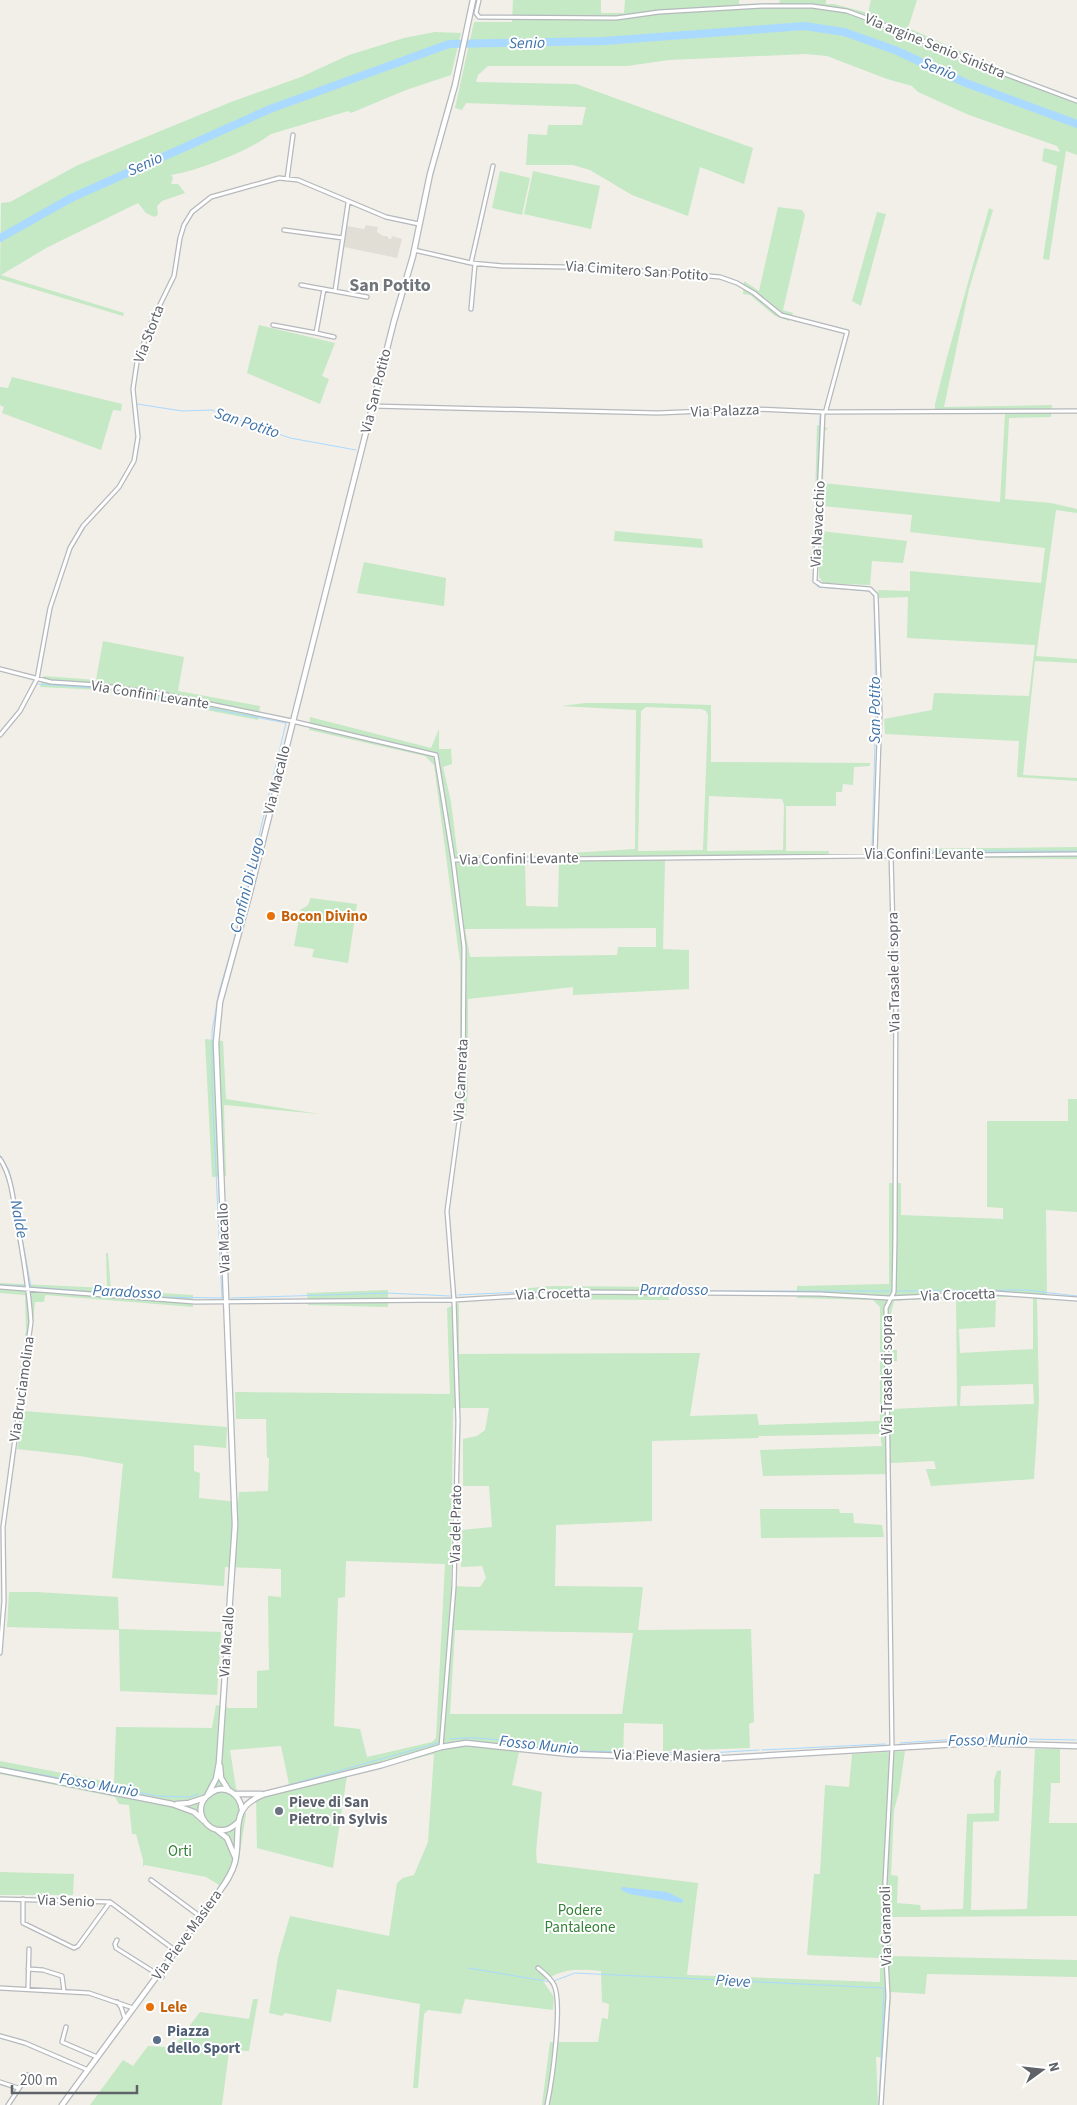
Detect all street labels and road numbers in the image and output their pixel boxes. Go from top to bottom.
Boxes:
street label: Via argine Senio Sinistra [862,10,1008,82]
street label: Via Cimitero San Potito [565,256,709,286]
street label: Via Storta [128,302,170,366]
street label: Via San Potito [355,346,397,436]
street label: Via Palazza [690,399,760,423]
street label: Via Navacchio [805,480,831,568]
street label: Via Confini Levante [89,675,211,715]
street label: Via Macallo [258,743,296,817]
street label: Via Confini Levante [864,844,984,865]
street label: Via Confini Levante [459,847,579,871]
street label: Via Trasale di sopra [882,912,906,1032]
street label: Via Camerata [448,1038,474,1122]
street label: Via Macallo [212,1202,236,1274]
street label: Via Crocetta [515,1282,591,1306]
street label: Via Crocetta [920,1283,996,1307]
street label: Via Trasale di sopra [877,1315,898,1435]
street label: Via Bruciamolina [4,1335,40,1443]
street label: Via del Prato [445,1485,467,1563]
street label: Via Macallo [214,1606,240,1678]
street label: Via Pieve Masiera [613,1745,721,1767]
street label: Via Pieve Masiera [147,1885,227,1985]
street label: Via Granaroli [875,1886,897,1966]
street label: Via Senio [37,1890,95,1912]

